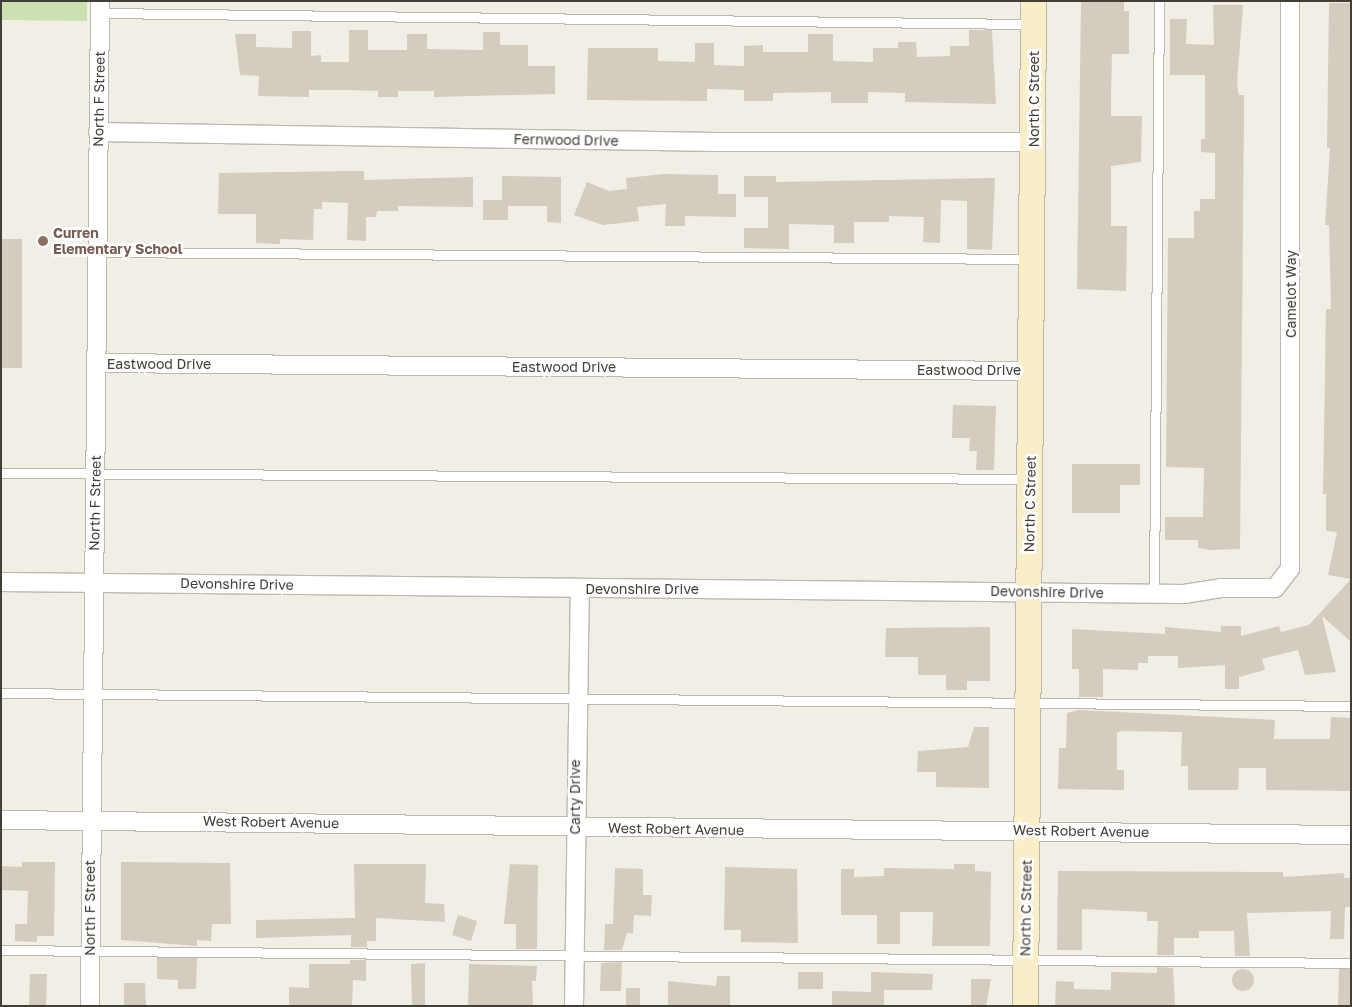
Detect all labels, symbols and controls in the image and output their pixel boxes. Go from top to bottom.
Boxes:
street label: North F Street [90,51,108,147]
street label: North C Street [1026,51,1042,147]
street label: Fernwood Drive [513,131,619,149]
place label: Curren Elementary School [53,225,182,258]
marker: Curren Elementary School [37,235,49,247]
street label: Camelot Way [1283,250,1299,338]
street label: Eastwood Drive [107,356,211,372]
street label: Eastwood Drive [512,359,616,375]
street label: Eastwood Drive [917,362,1021,378]
street label: North F Street [86,455,104,551]
street label: North C Street [1021,455,1039,553]
street label: Devonshire Drive [180,575,294,593]
street label: Devonshire Drive [585,581,699,597]
street label: Devonshire Drive [990,583,1104,601]
street label: Carty Drive [567,759,583,835]
street label: West Robert Avenue [203,812,339,832]
street label: West Robert Avenue [608,819,744,839]
street label: West Robert Avenue [1013,821,1149,841]
street label: North C Street [1017,859,1035,957]
street label: North F Street [82,860,98,956]

